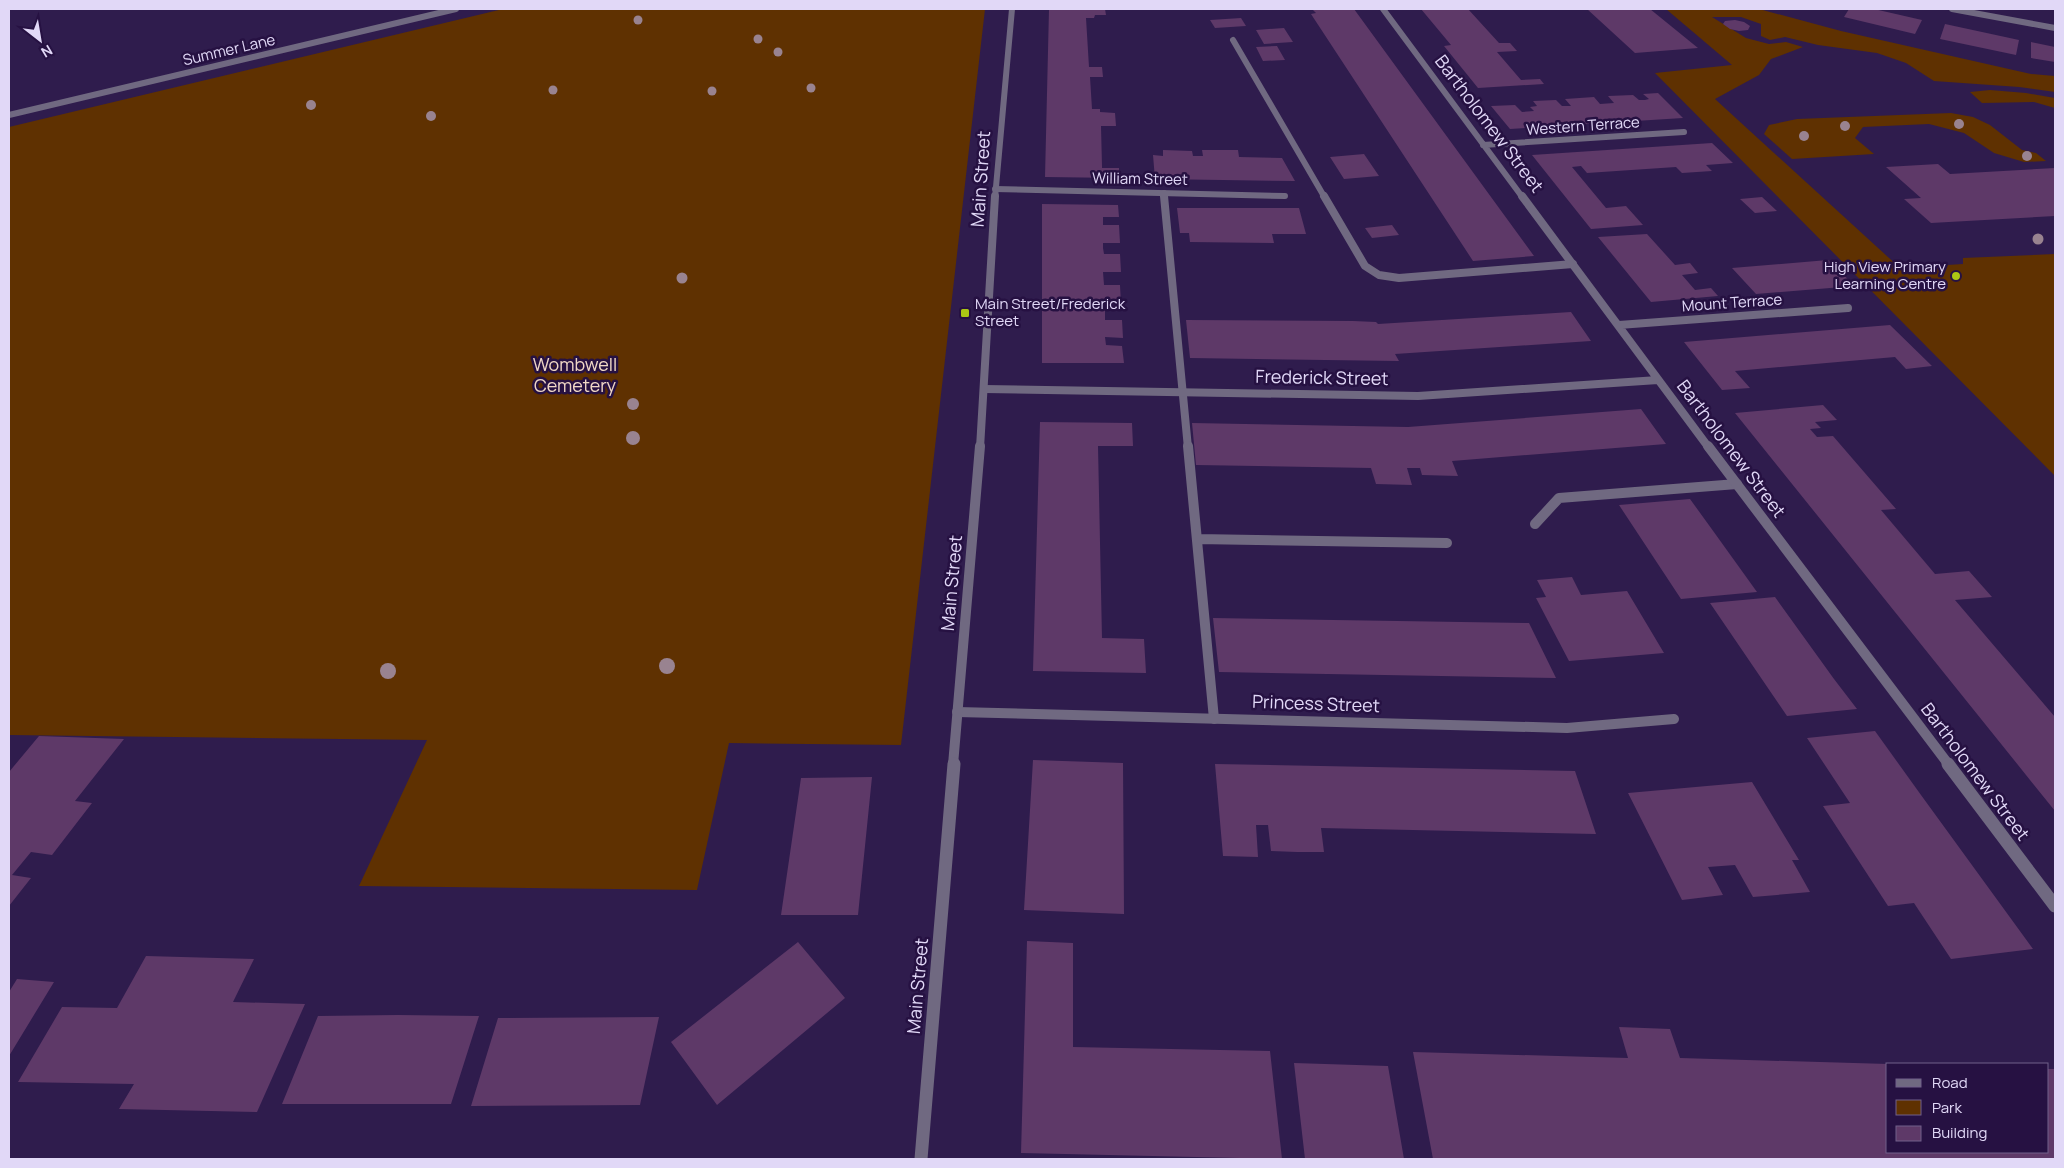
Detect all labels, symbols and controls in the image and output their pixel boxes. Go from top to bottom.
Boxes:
north arrow [15,15,65,65]
street label: Summer Lane [181,29,277,70]
text: N [38,41,56,62]
street label: Bartholomew Street [1430,50,1550,197]
street label: Western Terrace [1525,111,1641,140]
street label: Main Street [965,130,995,228]
street label: William Street [1092,167,1188,190]
place label: High View Primary Learning Centre [1824,256,1946,294]
marker: High View Primary Learning Centre [1950,270,1962,282]
street label: Mount Terrace [1681,289,1783,316]
place label: Main Street/Frederick Street [975,293,1126,331]
marker: Main Street/Frederick Street [959,307,971,319]
park label: Wombwell Cemetery [533,352,617,397]
street label: Frederick Street [1255,364,1389,390]
street label: Bartholomew Street [1672,375,1792,522]
street label: Main Street [935,534,967,632]
street label: Princess Street [1252,689,1380,717]
street label: Bartholomew Street [1916,698,2036,845]
street label: Main Street [901,937,933,1035]
legend [1886,1063,2049,1153]
text: Road [1932,1072,1968,1093]
text: Park [1932,1097,1962,1118]
text: Building [1932,1122,1987,1143]

